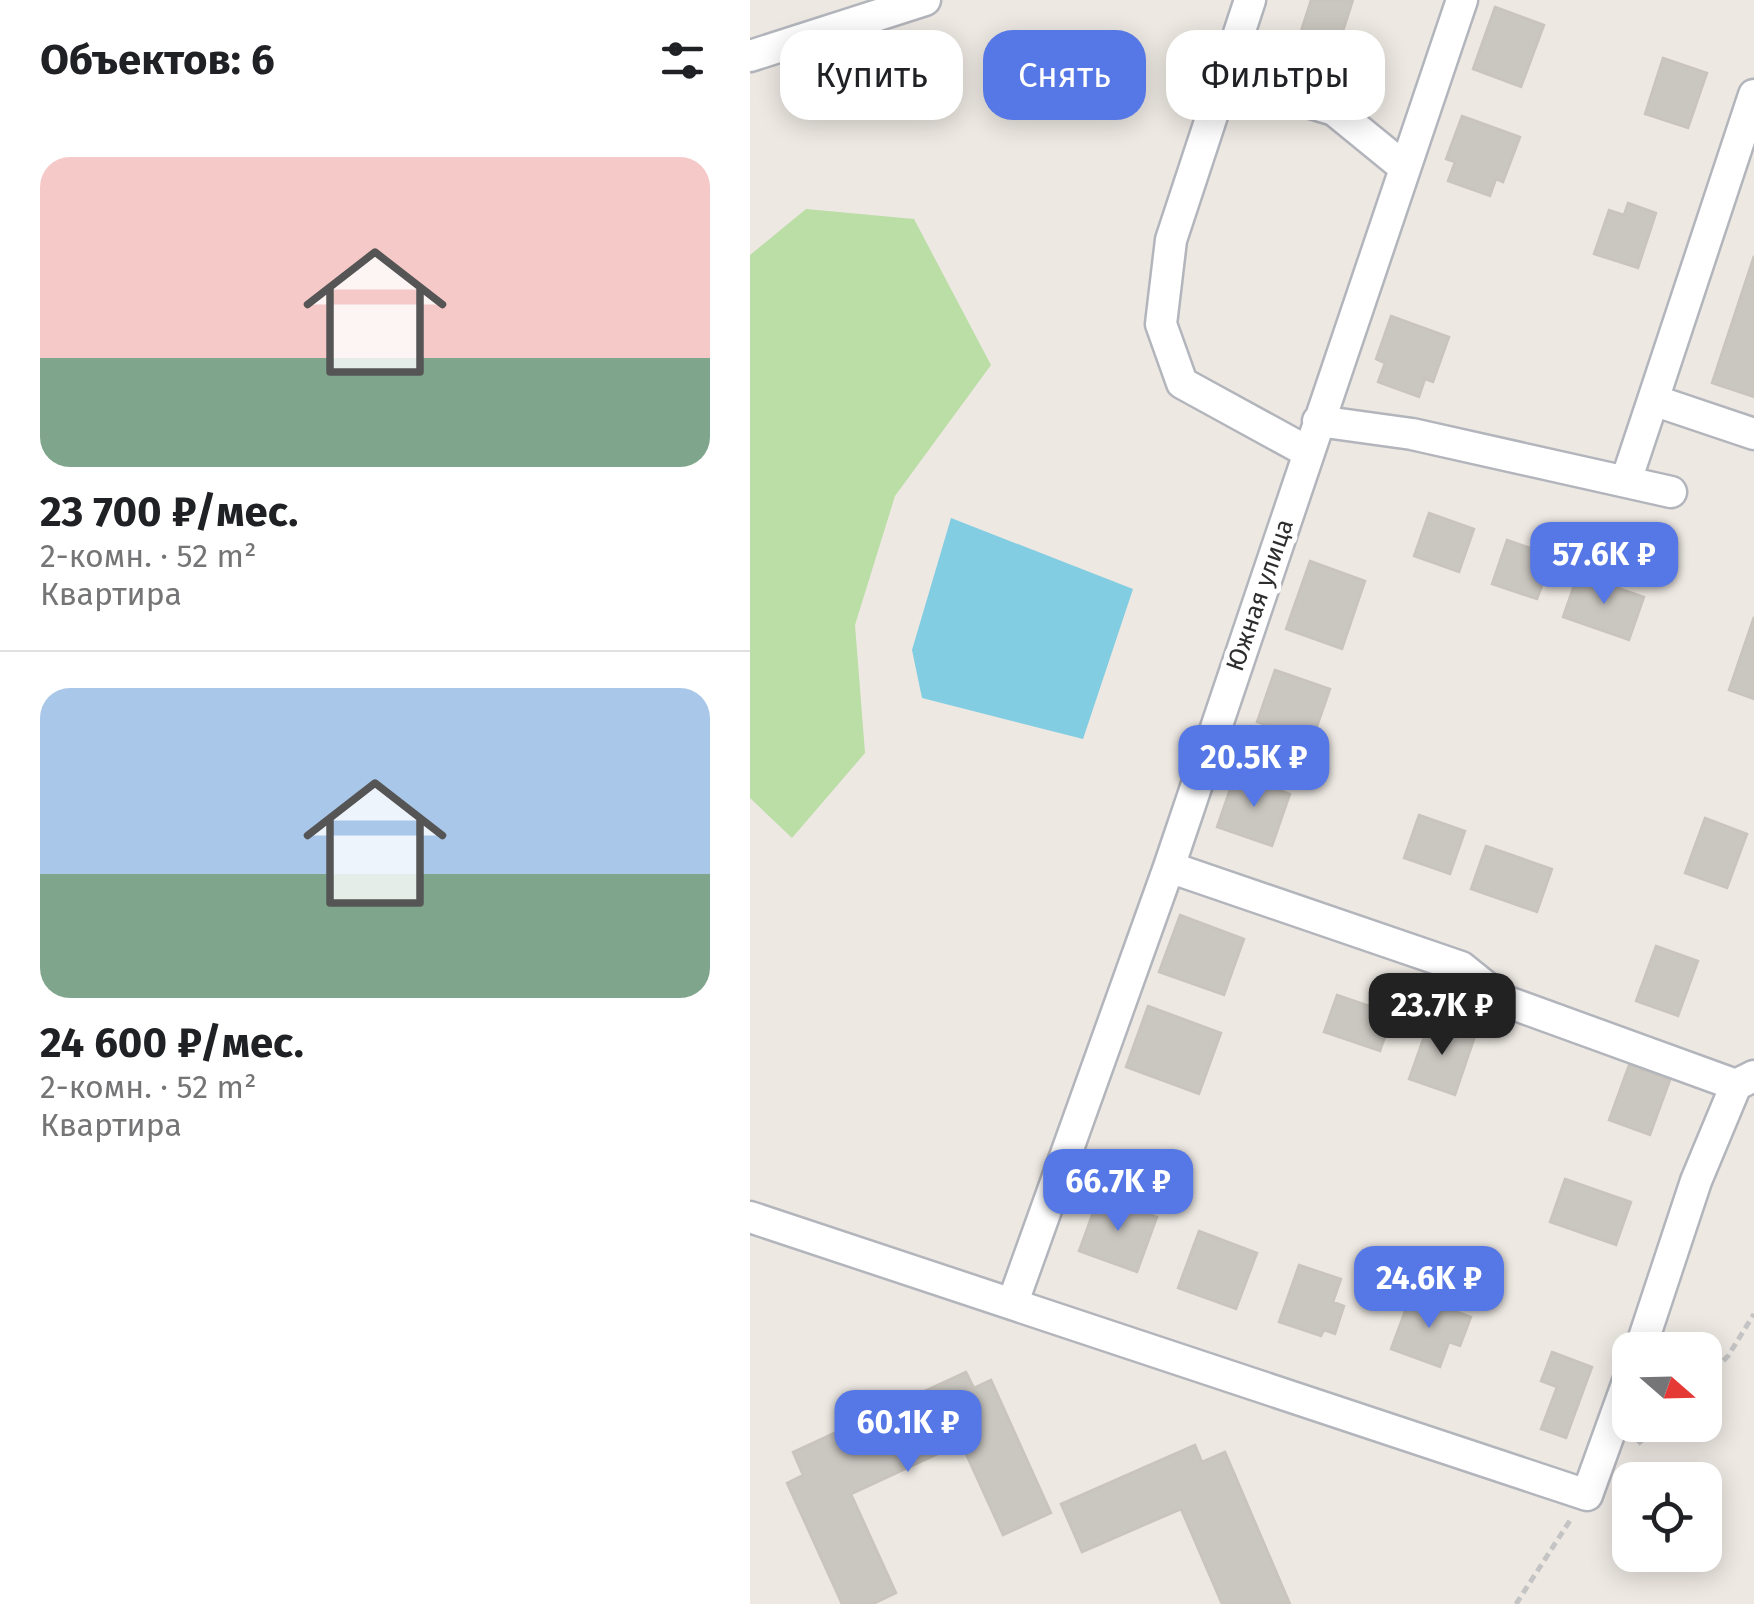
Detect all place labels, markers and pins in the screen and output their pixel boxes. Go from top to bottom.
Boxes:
pin: 57.6K ₽ [1512,522,1696,607]
pin: 20.5K ₽ [1162,725,1346,810]
pin: 23.7K ₽ [1350,973,1534,1058]
pin: 66.7K ₽ [1026,1149,1210,1234]
pin: 24.6K ₽ [1337,1246,1521,1331]
pin: 60.1K ₽ [816,1390,1000,1475]

